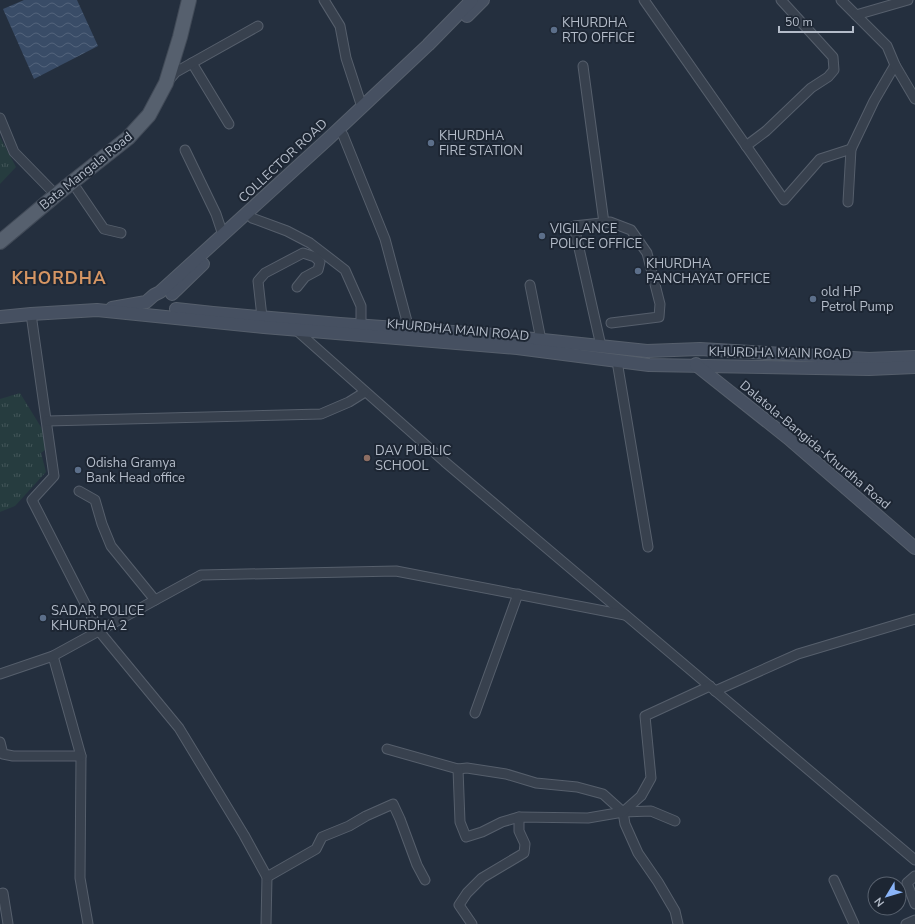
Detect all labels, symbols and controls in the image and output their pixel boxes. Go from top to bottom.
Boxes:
scale bar [779,8,853,34]
place label: KHURDHA RTO OFFICE [562,14,635,47]
text: 50 m [785,14,813,30]
marker: KHURDHA RTO OFFICE [549,25,559,35]
street label: COLLECTOR ROAD [235,115,331,207]
place label: KHURDHA FIRE STATION [439,127,523,160]
street label: Bata Mangala Road [36,128,136,214]
marker: KHURDHA FIRE STATION [426,138,436,148]
place label: VIGILANCE POLICE OFFICE [549,220,642,253]
marker: VIGILANCE POLICE OFFICE [537,231,547,241]
place label: KHURDHA PANCHAYAT OFFICE [646,255,770,288]
marker: KHURDHA PANCHAYAT OFFICE [633,266,643,276]
district label: KHORDHA [11,267,107,290]
place label: old HP Petrol Pump [821,283,894,316]
marker: old HP Petrol Pump [808,294,818,304]
street label: KHURDHA MAIN ROAD [386,315,530,345]
street label: KHURDHA MAIN ROAD [708,343,852,363]
street label: Dalatola-Bangida-Khurdha Road [736,376,894,514]
place label: DAV PUBLIC SCHOOL [375,442,451,475]
marker: DAV PUBLIC SCHOOL [362,453,372,463]
place label: Odisha Gramya Bank Head office [86,454,185,487]
marker: Odisha Gramya Bank Head office [73,465,83,475]
place label: SADAR POLICE KHURDHA 2 [51,602,144,635]
marker: SADAR POLICE KHURDHA 2 [38,613,48,623]
north arrow [867,876,907,916]
text: N [871,894,888,910]

